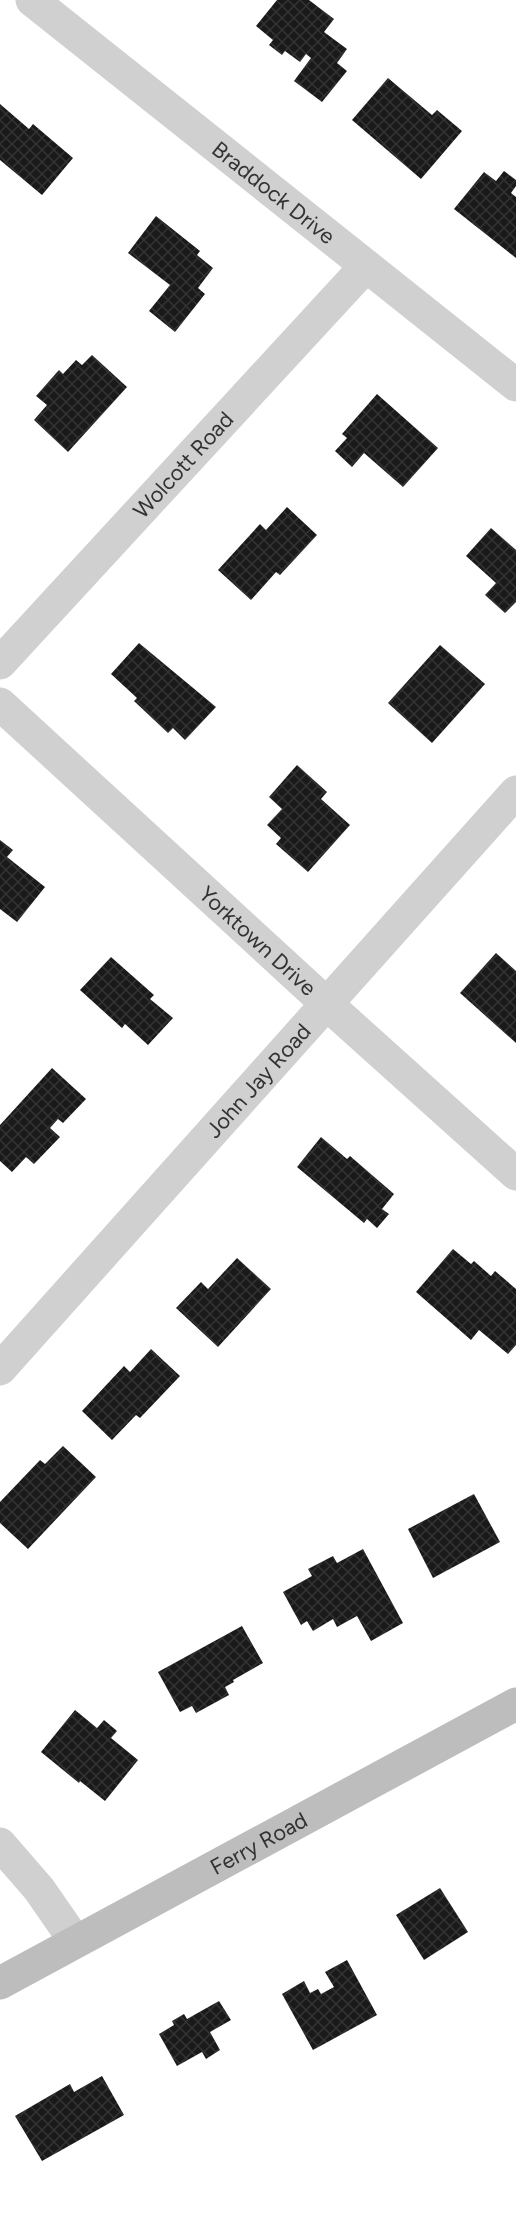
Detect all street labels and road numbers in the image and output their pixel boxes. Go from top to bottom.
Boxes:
street label: Braddock Drive [207,136,340,250]
street label: Wolcott Road [128,406,239,524]
street label: Yorktown Drive [193,881,322,1001]
street label: John Jay Road [200,1018,316,1144]
street label: Ferry Road [206,1806,312,1881]

